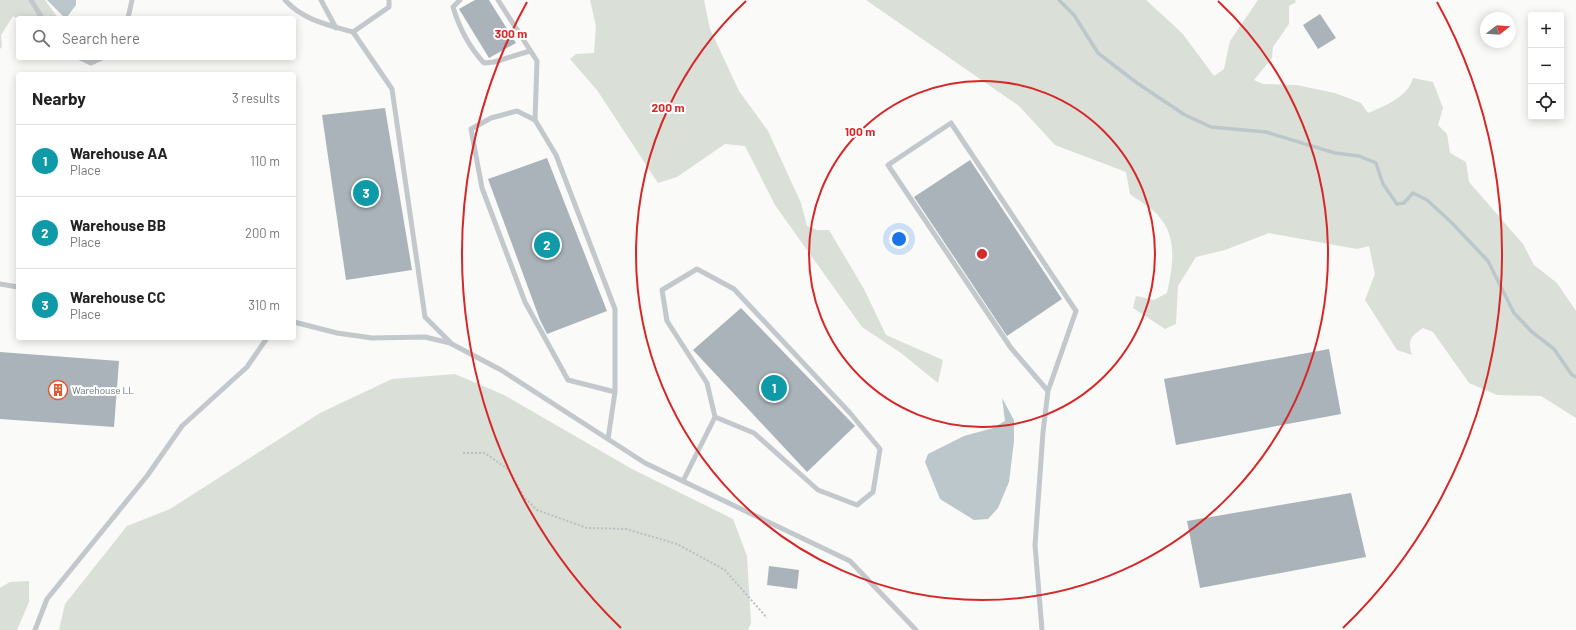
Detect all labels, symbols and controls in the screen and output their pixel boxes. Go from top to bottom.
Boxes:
north arrow [1480,12,1516,48]
map controls [1528,12,1564,120]
button: + [1528,12,1564,48]
search box [16,16,296,60]
text: 300 m [495,26,527,40]
icon: search [30,27,52,49]
text: Search here [62,29,140,47]
button: − [1528,48,1564,84]
button: locate [1528,84,1564,120]
text: Nearby [32,88,86,108]
text: 3 results [232,90,280,106]
text: 200 m [652,100,684,114]
text: 100 m [845,124,875,138]
text: Warehouse AA [70,144,167,162]
text: 1 [43,153,47,169]
text: 110 m [250,153,280,169]
text: Place [70,162,101,178]
pin: 3 [353,178,379,208]
text: Warehouse BB [70,216,166,234]
text: 2 [41,225,49,241]
text: 200 m [245,225,280,241]
your location [889,229,909,249]
pin: 2 [534,230,560,260]
text: Place [70,234,101,250]
centre of rings [975,247,989,261]
text: Warehouse CC [70,288,166,306]
text: 3 [41,297,49,313]
text: 310 m [248,297,280,313]
text: Place [70,306,101,322]
pin: 1 [761,373,787,403]
building icon: Warehouse LL [47,379,69,401]
place label: Warehouse LL [72,384,134,396]

